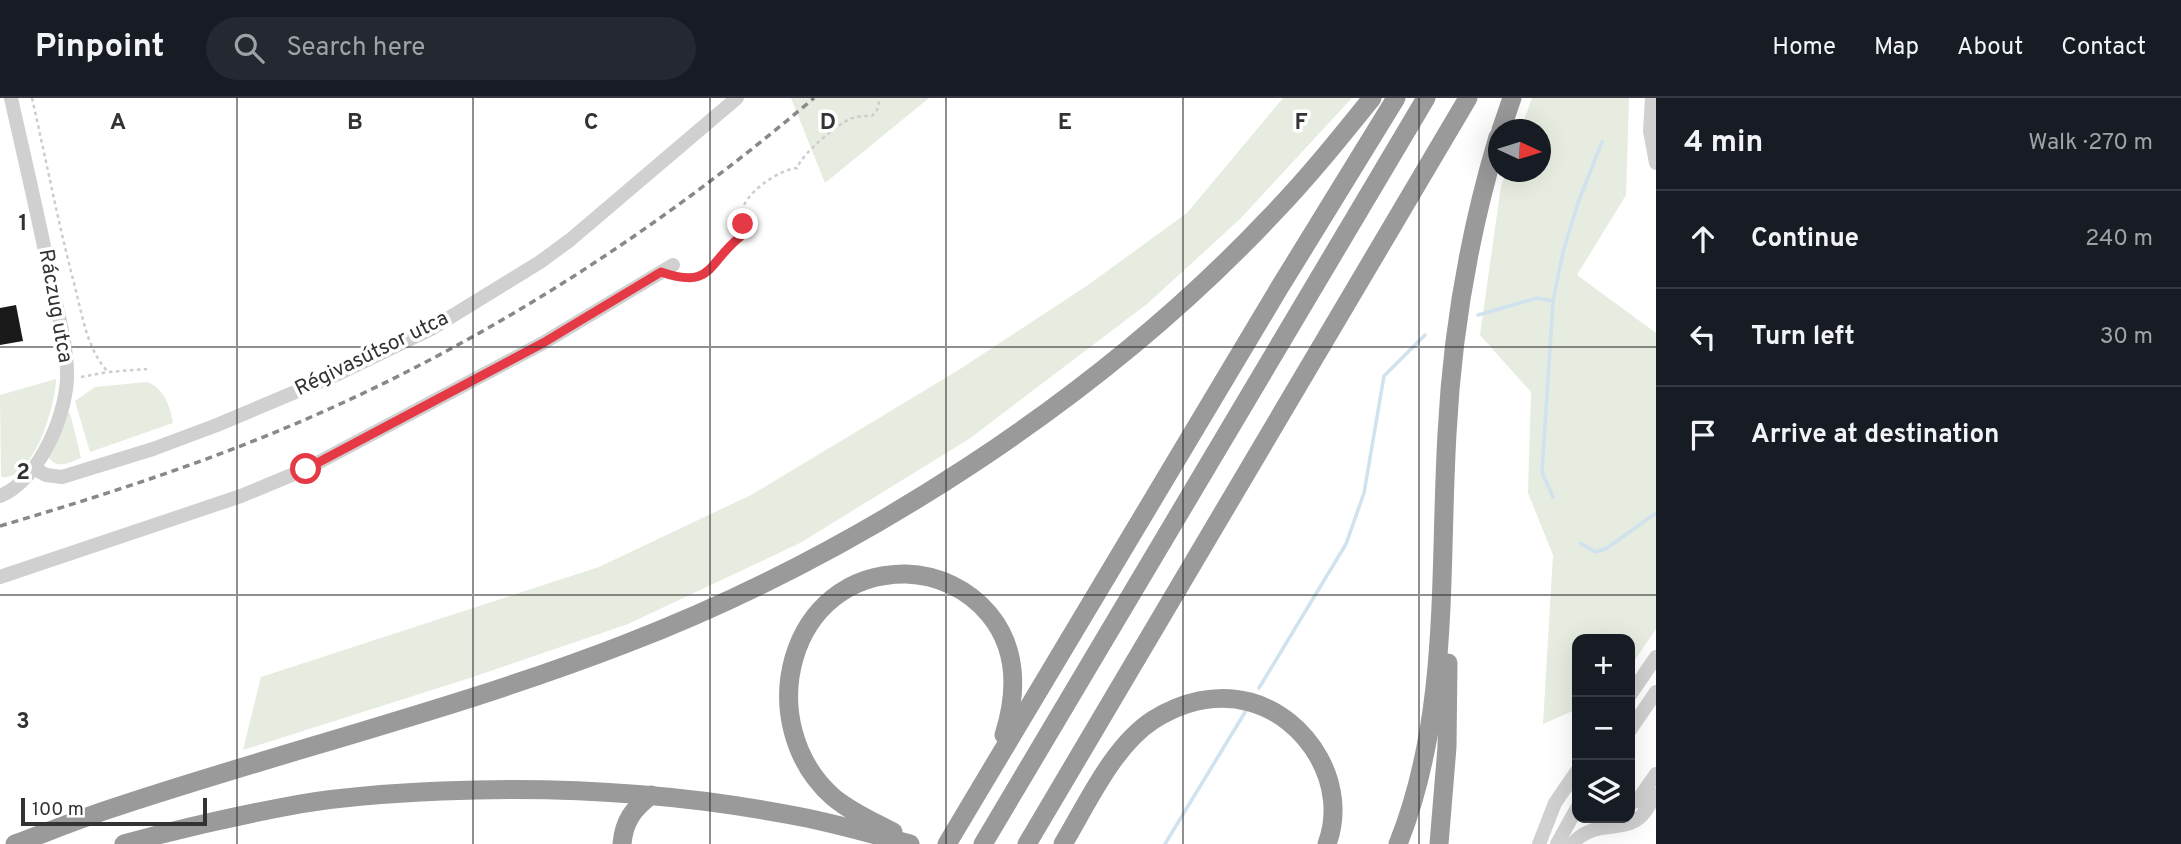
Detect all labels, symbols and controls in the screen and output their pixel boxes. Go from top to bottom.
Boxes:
search box [206,17,696,80]
text: Pinpoint [35,27,164,69]
icon: search [230,29,268,67]
text: Search here [286,32,425,65]
text: Home [1772,33,1836,63]
text: Map [1874,33,1919,63]
text: About [1957,33,2023,63]
text: Contact [2061,33,2146,63]
text: A [110,109,126,138]
text: B [347,109,363,138]
text: C [584,109,598,138]
text: D [820,109,836,138]
text: E [1058,109,1072,138]
text: F [1294,109,1308,138]
north arrow [1488,119,1551,182]
text: 4 min [1684,125,1763,162]
text: Walk · 270 m [2028,129,2153,158]
route end [727,208,758,239]
text: 1 [18,210,28,239]
icon: ahead [1684,220,1722,258]
text: Continue [1751,223,1859,256]
text: 240 m [2085,225,2153,254]
street label: Ráczug utca [32,247,78,365]
street label: Régivasútsor utca [291,305,453,403]
icon: left [1684,318,1722,356]
text: Turn left [1751,321,1855,354]
text: 30 m [2100,323,2153,352]
icon: arrive [1684,416,1722,454]
text: Arrive at destination [1751,419,1999,452]
route start [290,453,321,484]
text: 2 [16,459,30,488]
map controls [1572,634,1635,823]
button: + [1572,634,1635,697]
button: − [1572,697,1635,760]
text: 3 [16,708,30,737]
button: layers [1572,760,1635,823]
scale bar [21,795,206,827]
text: 100 m [32,798,84,822]

